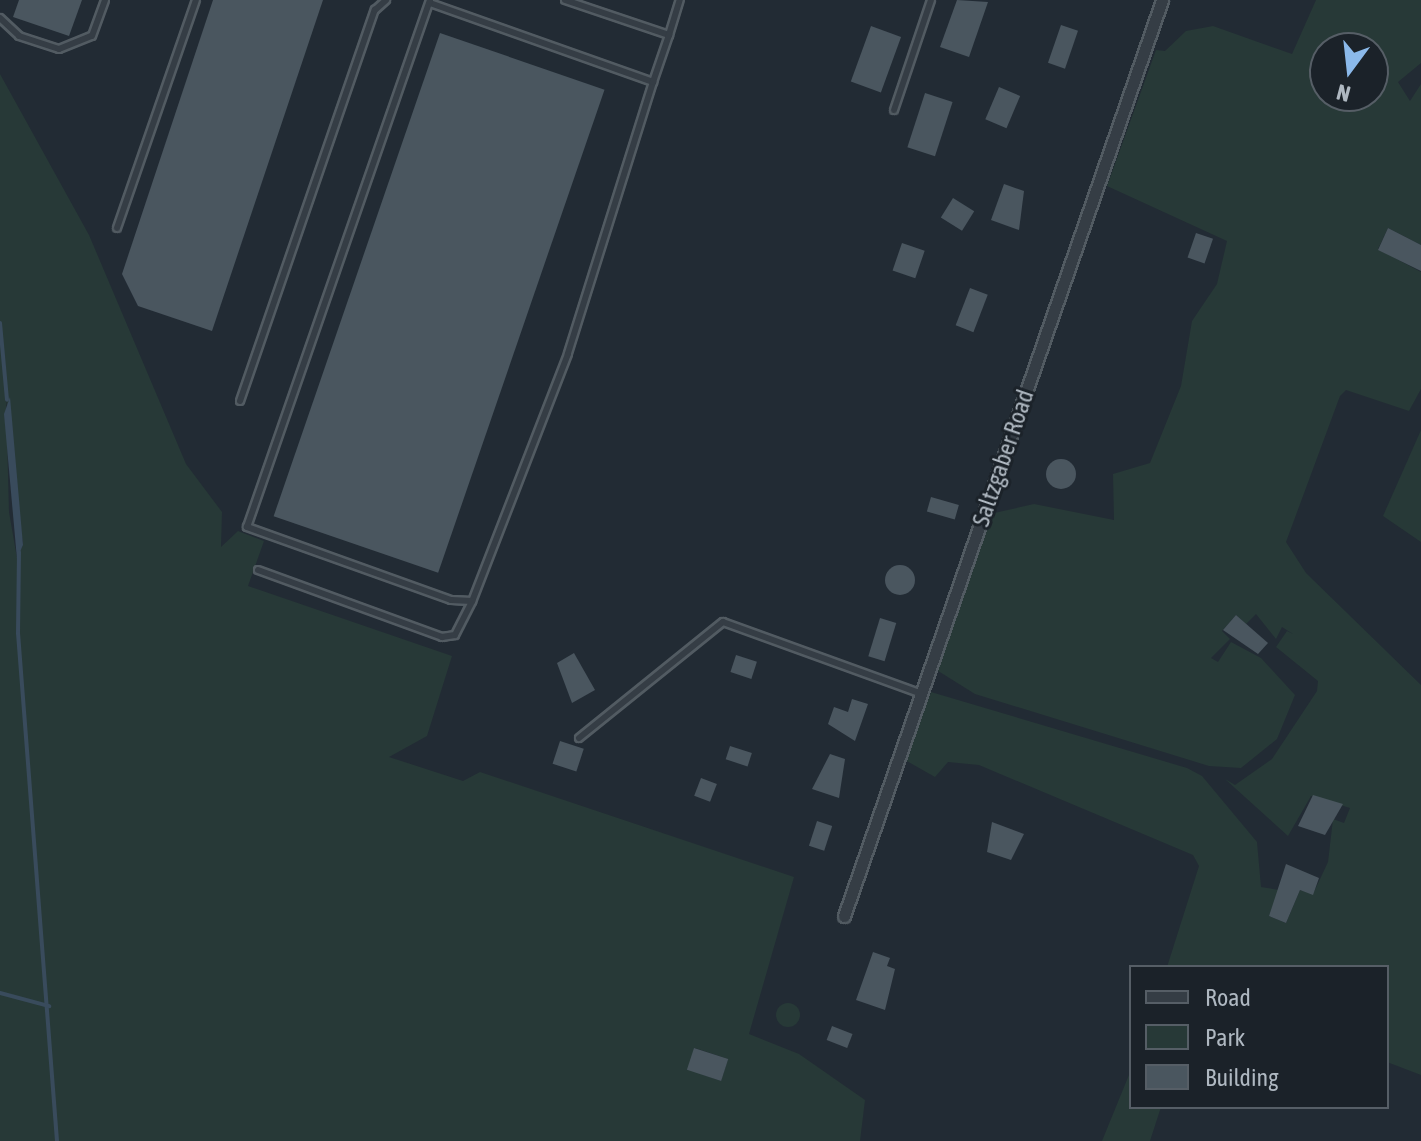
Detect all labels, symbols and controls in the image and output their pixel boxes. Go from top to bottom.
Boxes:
north arrow [1309,32,1389,112]
text: N [1334,79,1353,107]
street label: Saltzgaber Road [966,386,1040,530]
legend [1129,965,1389,1109]
text: Road [1205,984,1251,1011]
text: Park [1205,1024,1245,1051]
text: Building [1205,1064,1278,1091]

